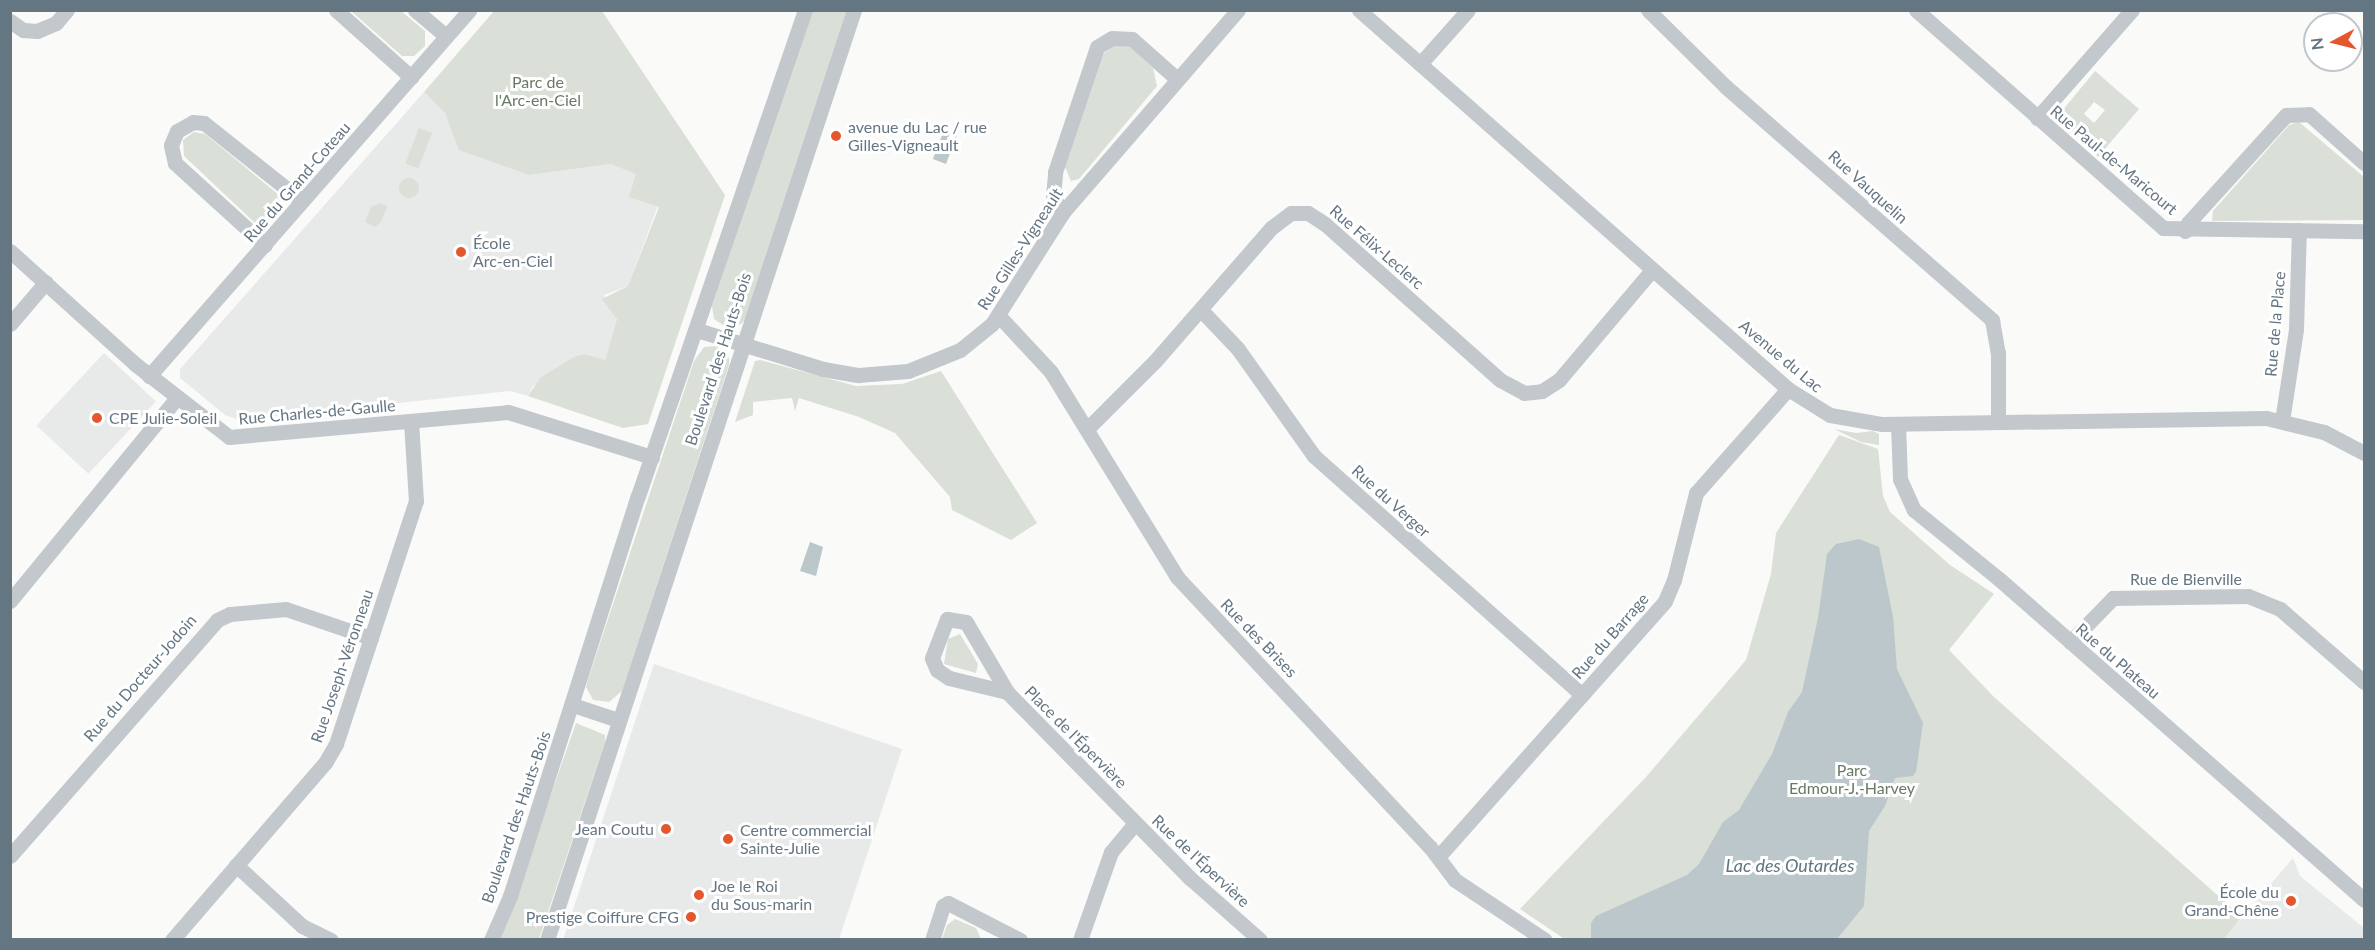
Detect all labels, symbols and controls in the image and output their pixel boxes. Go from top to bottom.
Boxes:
north arrow [2303,12,2363,72]
text: N [2306,37,2327,51]
park label: Parc de l'Arc-en-Ciel [495,72,581,110]
street label: Rue Paul-de-Maricourt [2047,101,2181,219]
place label: avenue du Lac / rue Gilles-Vigneault [848,117,987,155]
street label: Rue du Grand-Coteau [240,118,354,246]
marker: avenue du Lac / rue Gilles-Vigneault [829,129,843,143]
street label: Rue Vauquelin [1824,146,1912,228]
street label: Rue Gilles-Vigneault [973,184,1067,314]
street label: Rue Félix-Leclerc [1326,201,1428,293]
place label: École Arc-en-Ciel [473,233,553,271]
marker: École Arc-en-Ciel [454,245,468,259]
street label: Boulevard des Hauts-Bois [681,270,755,448]
street label: Rue de la Place [2261,271,2289,377]
street label: Avenue du Lac [1735,316,1827,396]
street label: Rue Charles-de-Gaulle [238,396,396,428]
place label: CPE Julie-Soleil [109,408,218,428]
marker: CPE Julie-Soleil [90,411,104,425]
street label: Rue du Verger [1348,461,1434,541]
street label: Rue de Bienville [2130,569,2242,589]
street label: Rue Joseph-Véronneau [307,587,377,745]
street label: Rue du Barrage [1568,589,1652,683]
street label: Rue des Brises [1217,595,1301,681]
street label: Rue du Docteur-Jodoin [80,611,200,745]
street label: Rue du Plateau [2072,619,2164,703]
street label: Place de l'Épervière [1021,682,1131,792]
street label: Boulevard des Hauts-Bois [477,728,555,906]
park label: Parc Edmour-J.-Harvey [1789,760,1915,798]
street label: Rue de l'Épervière [1148,811,1254,911]
place label: Jean Coutu [575,819,654,839]
place label: Centre commercial Sainte-Julie [740,820,872,858]
marker: Jean Coutu [659,822,673,836]
marker: Centre commercial Sainte-Julie [721,832,735,846]
water label: Lac des Outardes [1726,854,1854,876]
place label: Joe le Roi du Sous-marin [711,876,812,914]
place label: École du Grand-Chêne [2185,882,2279,920]
marker: Joe le Roi du Sous-marin [692,888,706,902]
marker: École du Grand-Chêne [2284,894,2298,908]
place label: Prestige Coiffure CFG [526,907,679,927]
marker: Prestige Coiffure CFG [684,910,698,924]

